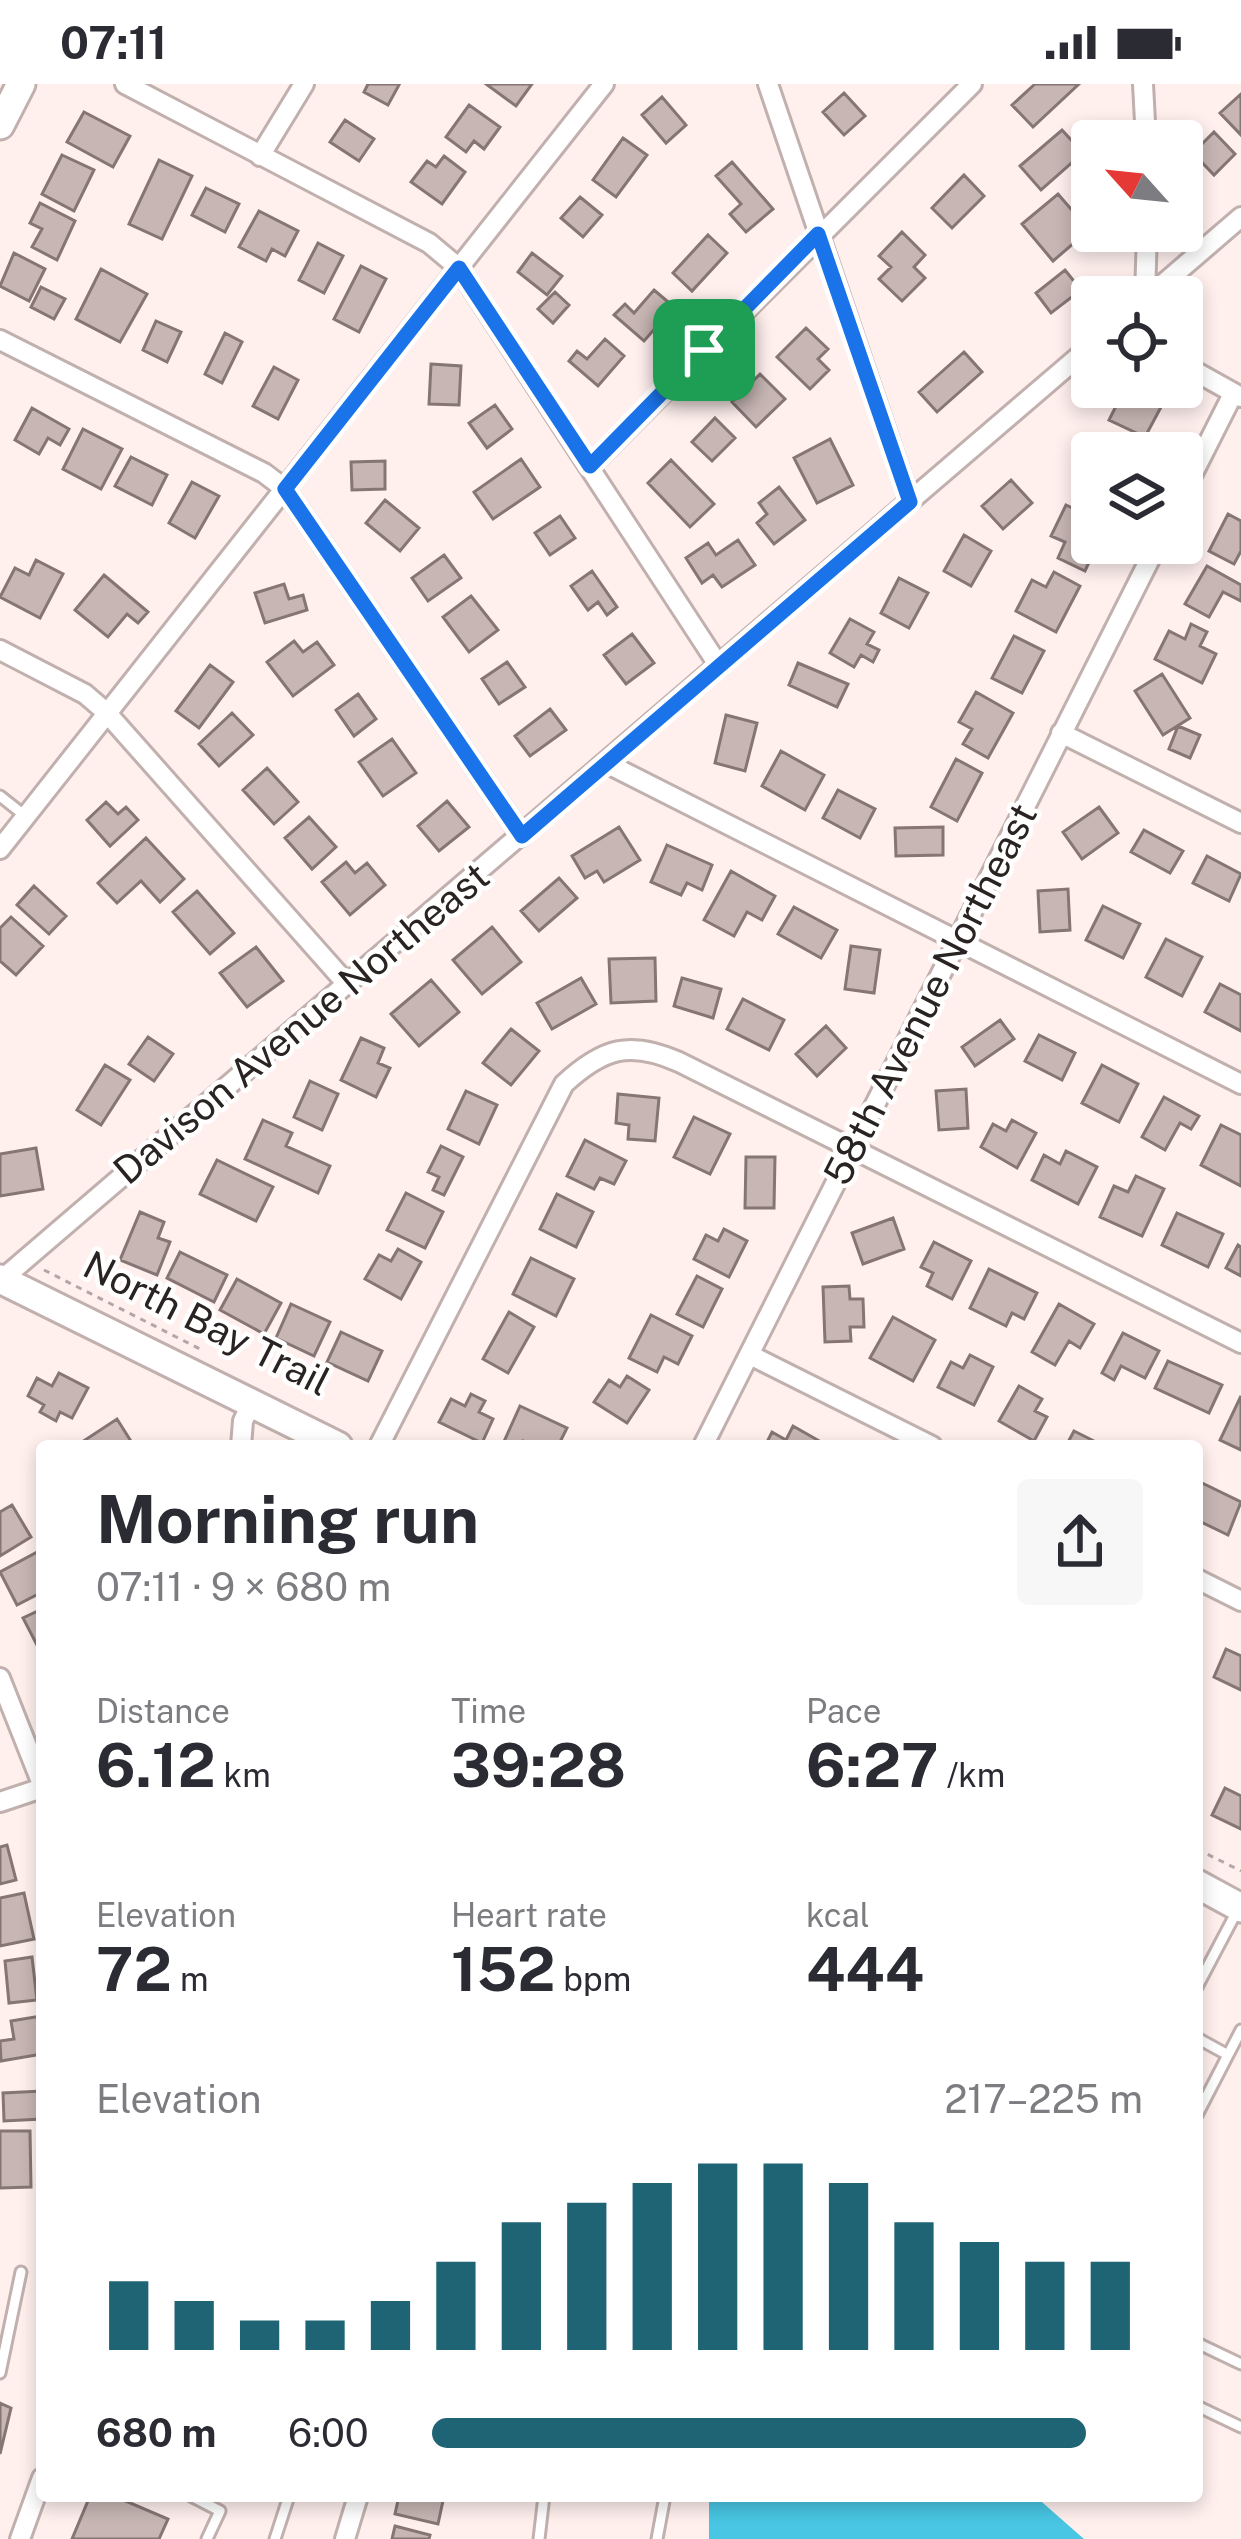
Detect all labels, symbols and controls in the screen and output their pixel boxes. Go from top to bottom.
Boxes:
text: 07:11 [60,16,167,69]
north arrow [1071,120,1203,252]
map controls [1071,120,1203,564]
button: locate [1071,276,1203,408]
pin [653,299,755,401]
icon: arrive [671,317,737,383]
button: layers [1071,432,1203,564]
street label: 58th Avenue Northeast [814,796,1046,1192]
street label: Davison Avenue Northeast [104,853,498,1193]
street label: North Bay Trail [76,1241,338,1405]
button: share [1017,1479,1143,1605]
text: Morning run [96,1480,479,1558]
text: 07:11 · 9 × 680 m [96,1564,391,1610]
text: Distance [96,1692,230,1730]
text: Time [451,1692,526,1730]
text: Pace [806,1692,881,1730]
text: 6.12 [96,1730,216,1801]
text: 39:28 [451,1730,626,1801]
text: 6:27 [806,1730,939,1801]
text: km [216,1756,271,1794]
text: /km [939,1756,1005,1794]
text: Elevation [96,1896,236,1934]
text: Heart rate [451,1896,607,1934]
text: kcal [806,1896,870,1934]
text: 72 [96,1934,172,2005]
text: 152 [451,1934,555,2005]
text: 444 [806,1934,924,2005]
text: m [172,1960,208,1998]
text: bpm [555,1960,631,1998]
text: Elevation [96,2076,262,2122]
text: 217–225 m [944,2076,1143,2122]
text: 680 m [96,2410,217,2456]
text: 6:00 [288,2410,369,2456]

